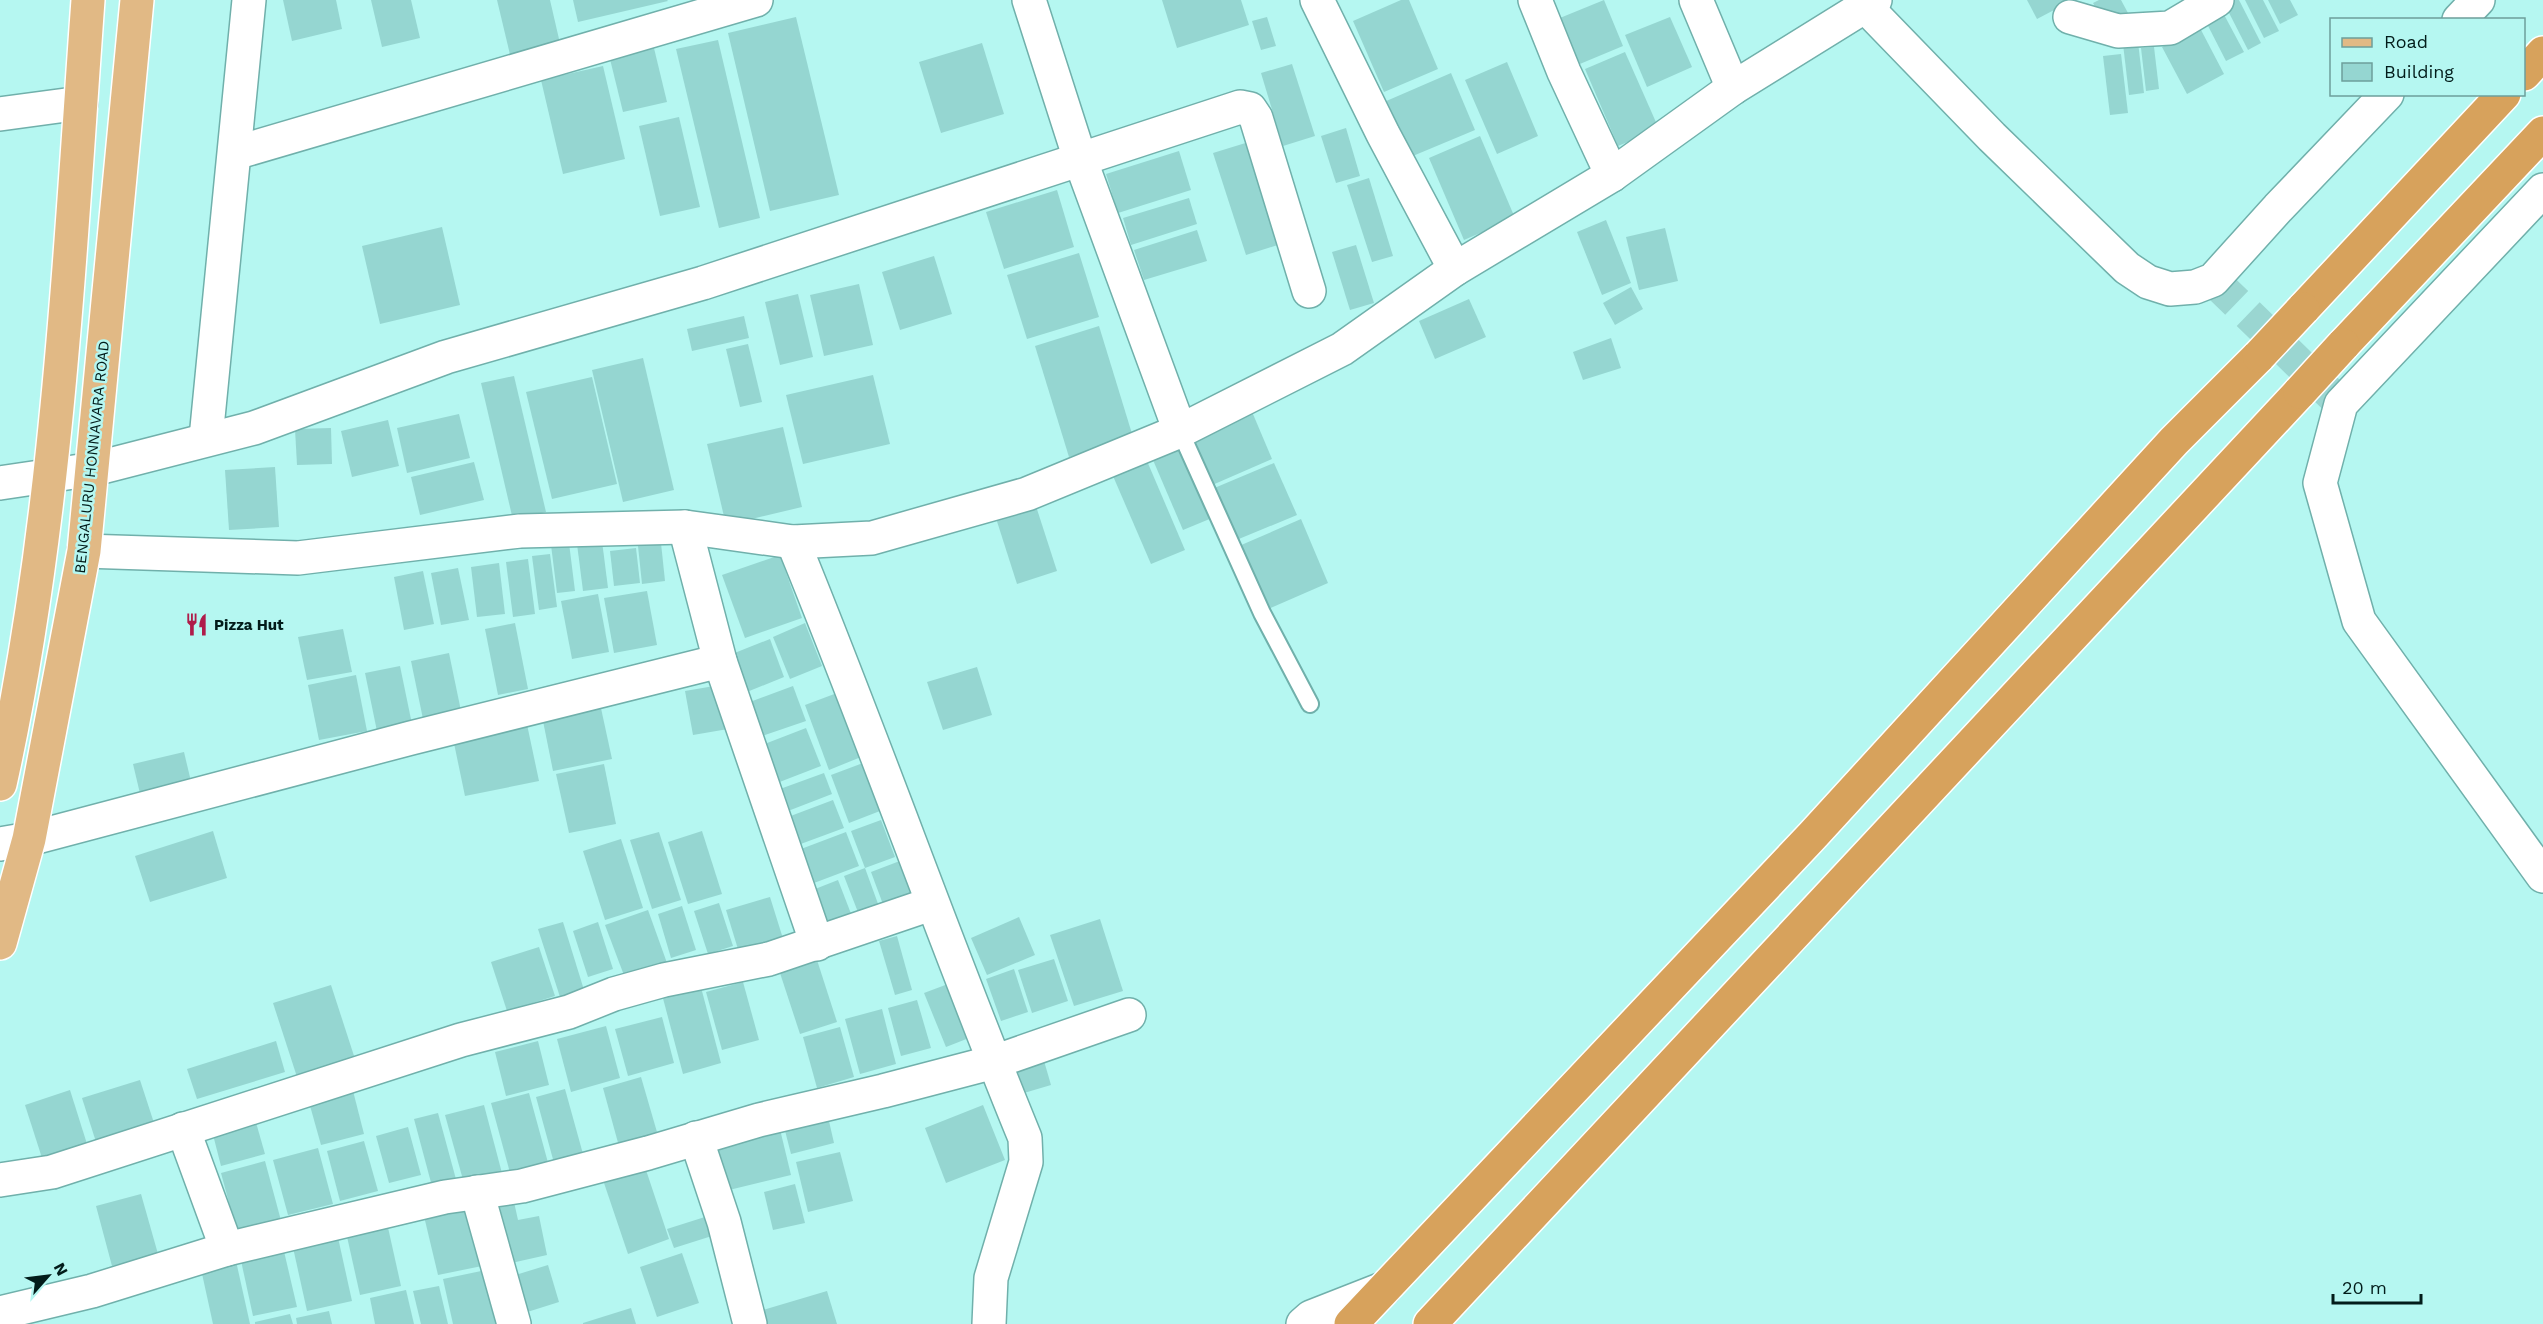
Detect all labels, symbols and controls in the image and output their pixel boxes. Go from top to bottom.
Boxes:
legend [2330,18,2525,96]
text: Road [2384,31,2428,52]
text: Building [2384,61,2454,82]
street label: BENGALURU HONNAVARA ROAD [71,340,113,574]
restaurant icon: Pizza Hut [183,612,209,638]
place label: Pizza Hut [214,616,284,634]
north arrow [18,1246,78,1306]
text: N [50,1259,72,1279]
scale bar [2333,1267,2422,1305]
text: 20 m [2342,1277,2387,1298]

